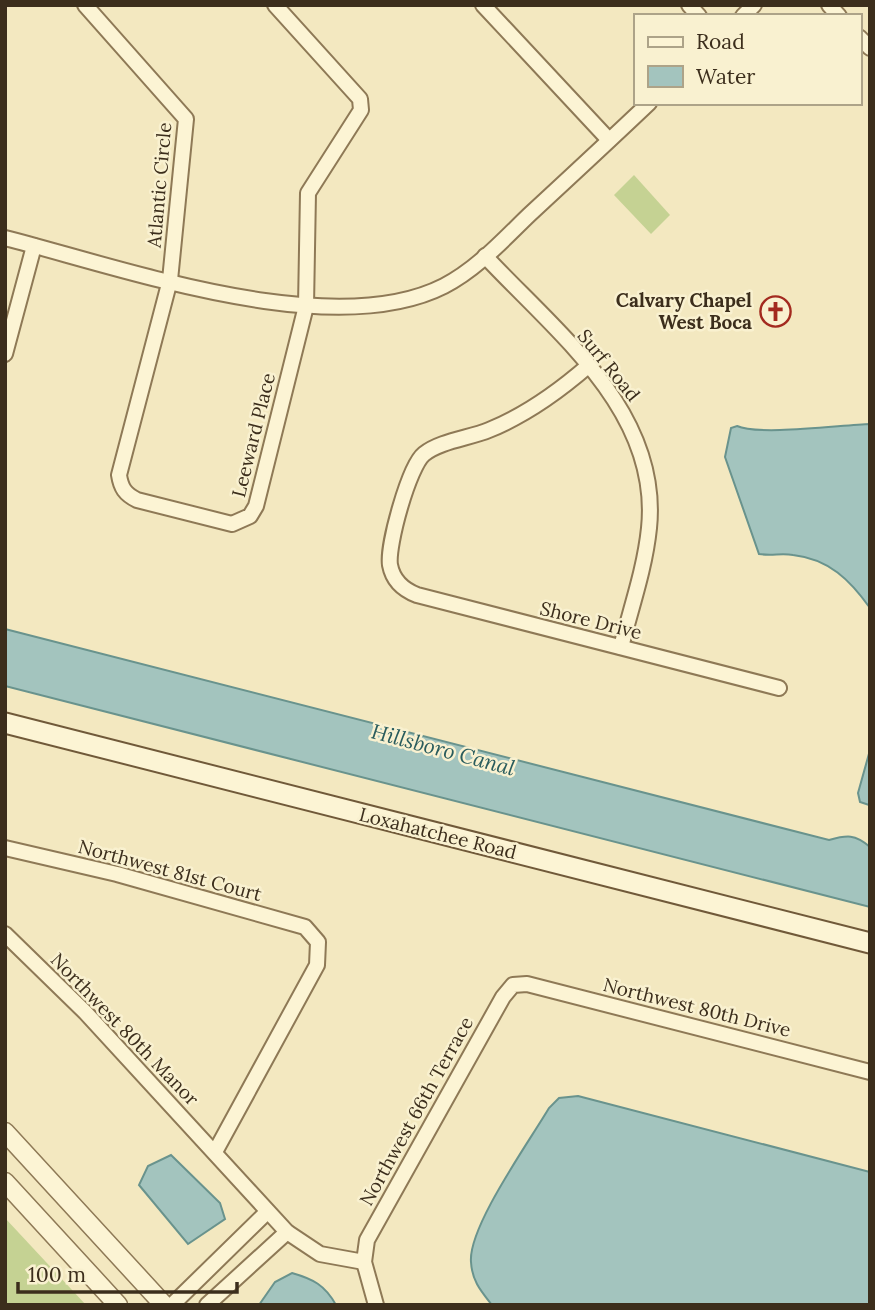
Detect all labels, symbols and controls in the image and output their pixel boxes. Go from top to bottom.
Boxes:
legend [634,14,861,105]
text: Road [696,28,745,55]
text: Water [696,63,755,90]
street label: Atlantic Circle [141,121,176,250]
place label: Calvary Chapel West Boca [616,288,752,334]
church icon: Calvary Chapel West Boca [758,294,792,328]
street label: Surf Road [573,324,645,406]
street label: Leeward Place [226,370,280,500]
street label: Shore Drive [538,596,644,644]
water label: Hillsboro Canal [368,717,518,782]
street label: Loxahatchee Road [357,802,519,864]
street label: Northwest 81st Court [76,834,265,906]
street label: Northwest 80th Manor [46,948,205,1111]
street label: Northwest 80th Drive [601,972,793,1042]
street label: Northwest 66th Terrace [354,1012,478,1210]
scale bar [18,1250,236,1294]
text: 100 m [28,1261,86,1288]

